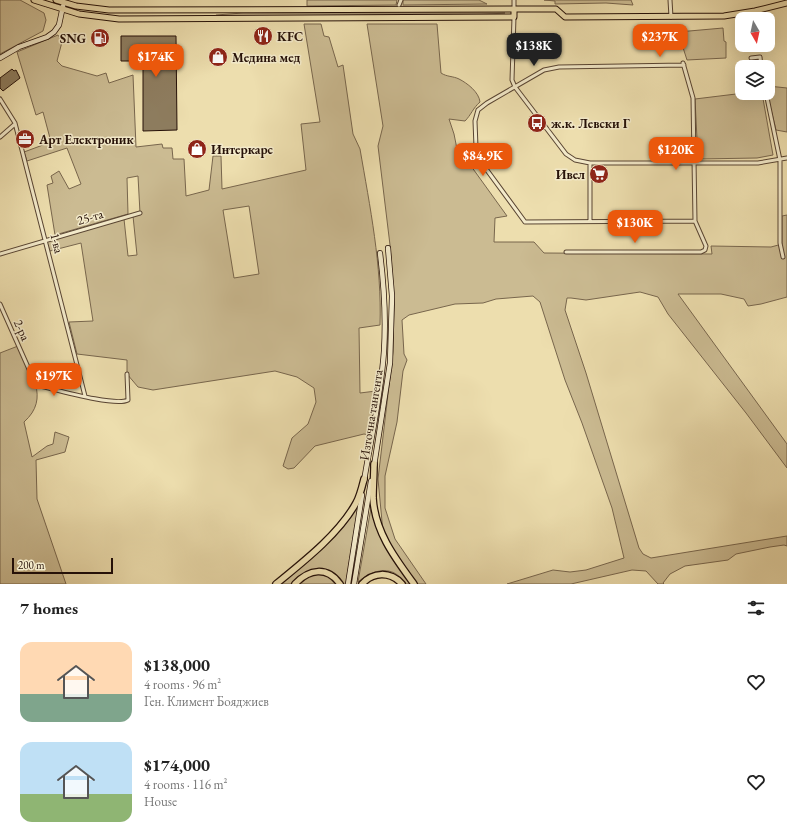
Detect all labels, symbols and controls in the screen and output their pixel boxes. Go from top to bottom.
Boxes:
north arrow [735,12,775,52]
map controls [735,12,775,100]
pin: $237K [632,24,688,58]
restaurant icon: KFC [252,25,274,47]
fuel station icon: SNG [89,27,111,49]
place label: KFC [277,28,303,45]
text: $237K [642,28,678,45]
place label: SNG [60,30,87,47]
pin: $138K [506,33,562,67]
text: $138K [516,37,552,54]
pin: $174K [128,44,184,78]
shop icon: Медина мед [207,46,229,68]
text: $174K [138,48,174,65]
place label: Медина мед [232,49,300,66]
button: layers [735,60,775,100]
bus stop icon: ж.к. Левски Г [526,112,548,134]
place label: ж.к. Левски Г [551,115,630,132]
office icon: Арт Електроник [14,128,36,150]
place label: Арт Електроник [38,131,134,148]
pin: $120K [648,137,704,171]
shop icon: Интеркарс [186,138,208,160]
place label: Интеркарс [211,141,274,158]
text: $120K [658,141,694,158]
pin: $84.9K [450,143,516,177]
text: $84.9K [463,147,503,164]
supermarket icon: Ивел [588,163,610,185]
place label: Ивел [556,166,585,183]
street label: 25-та [75,205,106,229]
pin: $130K [607,210,663,244]
text: $130K [617,214,653,231]
street label: 1-ва [46,231,68,256]
street label: 2-ра [10,317,34,344]
pin: $197K [26,363,82,397]
text: $197K [36,367,72,384]
street label: Източна тангента [355,368,387,462]
scale bar [12,556,113,575]
text: 200 m [18,558,45,572]
text: 7 homes [20,597,78,619]
icon: filters [745,597,767,619]
text: $138,000 [144,654,210,676]
icon: home [52,658,100,706]
icon: heart [745,671,767,693]
text: 4 rooms · 96 m² [144,676,221,693]
text: Ген. Климент Бояджиев [144,693,269,710]
text: $174,000 [144,754,210,776]
icon: home [52,758,100,806]
icon: heart [745,771,767,793]
text: 4 rooms · 116 m² [144,776,228,793]
text: House [144,793,177,810]

